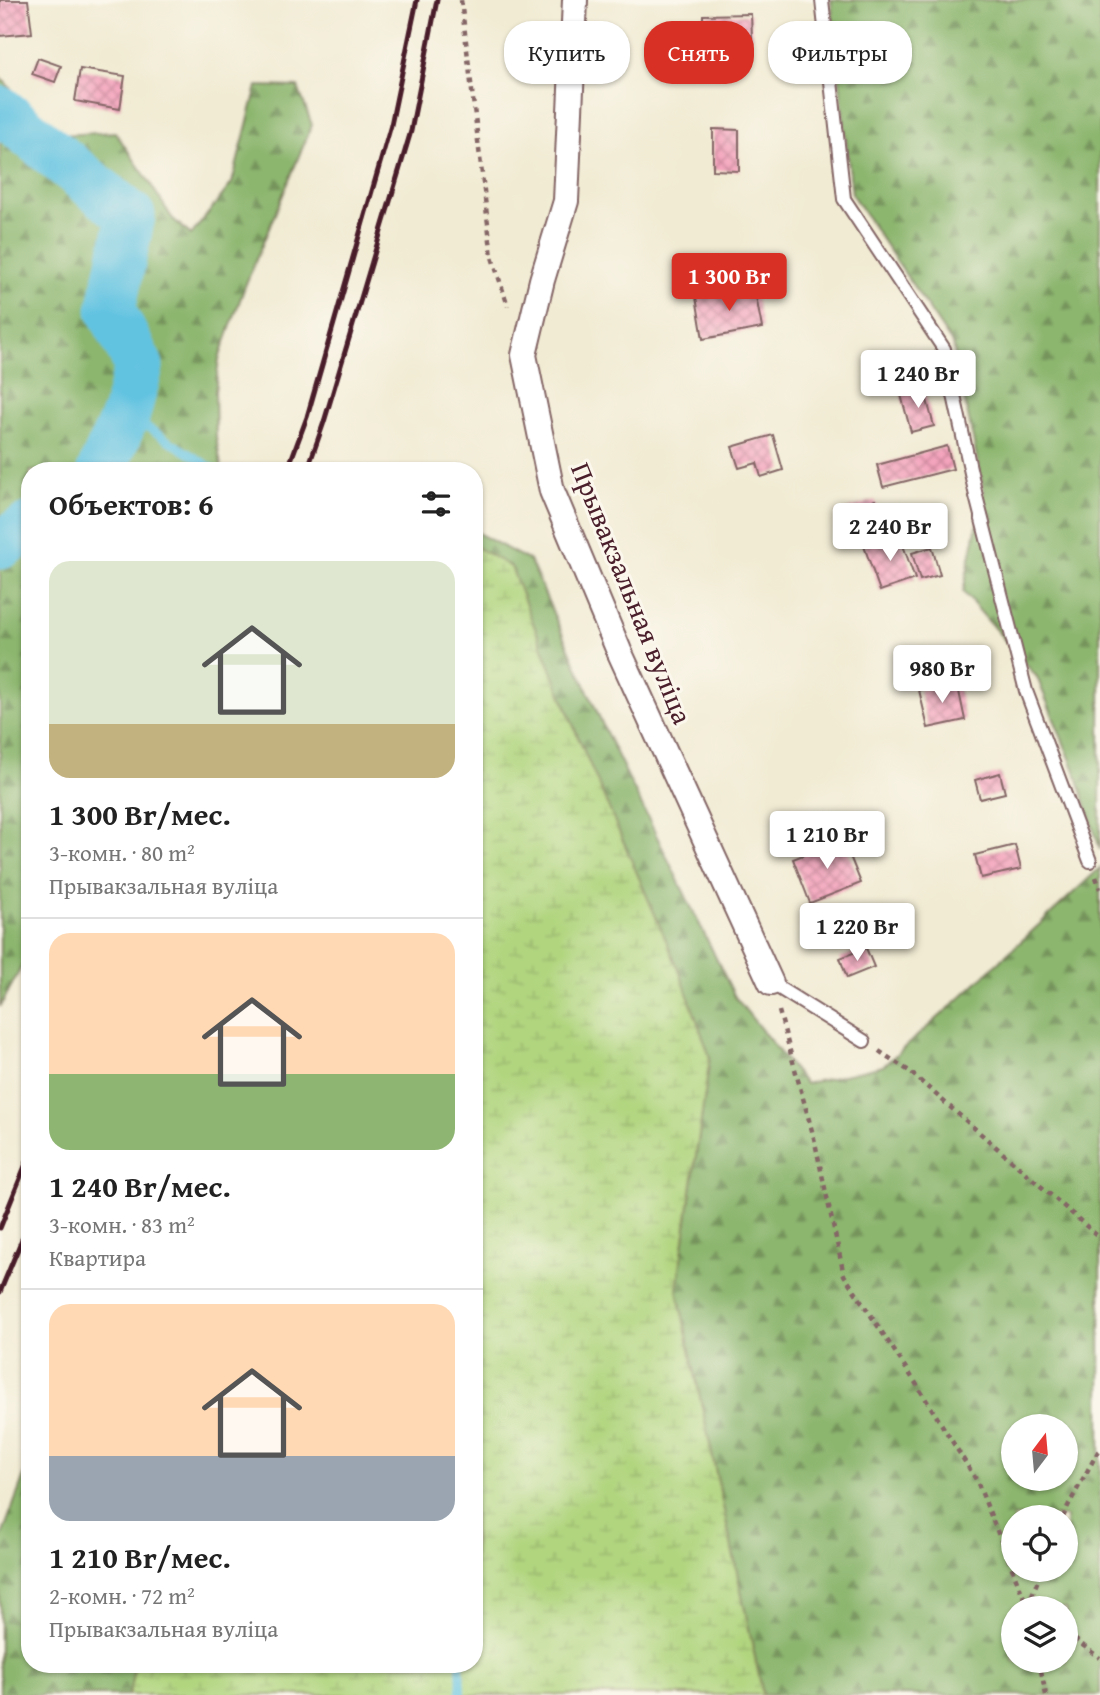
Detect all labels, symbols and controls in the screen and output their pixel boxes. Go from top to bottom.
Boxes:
chip: Купить [504,21,630,84]
chip: Снять [644,21,754,84]
chip: Фильтры [768,21,912,84]
pin: 1 300 Br [657,254,801,313]
text: 1 300 Br [688,259,770,292]
pin: 1 240 Br [846,350,990,410]
text: 1 240 Br [877,356,959,389]
street label: Прывакзальная вуліца [561,456,704,730]
text: Объектов: 6 [49,482,213,526]
icon: filters [417,485,455,523]
pin: 2 240 Br [818,504,962,563]
text: 2 240 Br [849,509,931,542]
icon: home [189,607,315,733]
pin: 980 Br [885,646,999,705]
text: 980 Br [909,651,975,684]
text: 1 300 Br/мес. [49,792,231,836]
pin: 1 210 Br [755,812,899,871]
text: 1 210 Br [786,817,868,850]
text: 3-комн. · 80 m² [49,836,195,869]
text: Прывакзальная вуліца [49,869,278,902]
pin: 1 220 Br [785,904,929,963]
text: 1 220 Br [816,909,898,942]
icon: home [189,979,315,1105]
text: 1 240 Br/мес. [49,1164,231,1208]
text: 3-комн. · 83 m² [49,1208,195,1241]
text: Квартира [49,1241,146,1274]
icon: home [189,1350,315,1476]
north arrow [1001,1414,1078,1491]
map controls [1001,1414,1078,1673]
button: locate [1001,1505,1078,1582]
text: 1 210 Br/мес. [49,1535,231,1579]
text: 2-комн. · 72 m² [49,1579,195,1612]
button: layers [1001,1596,1078,1673]
text: Прывакзальная вуліца [49,1612,278,1645]

